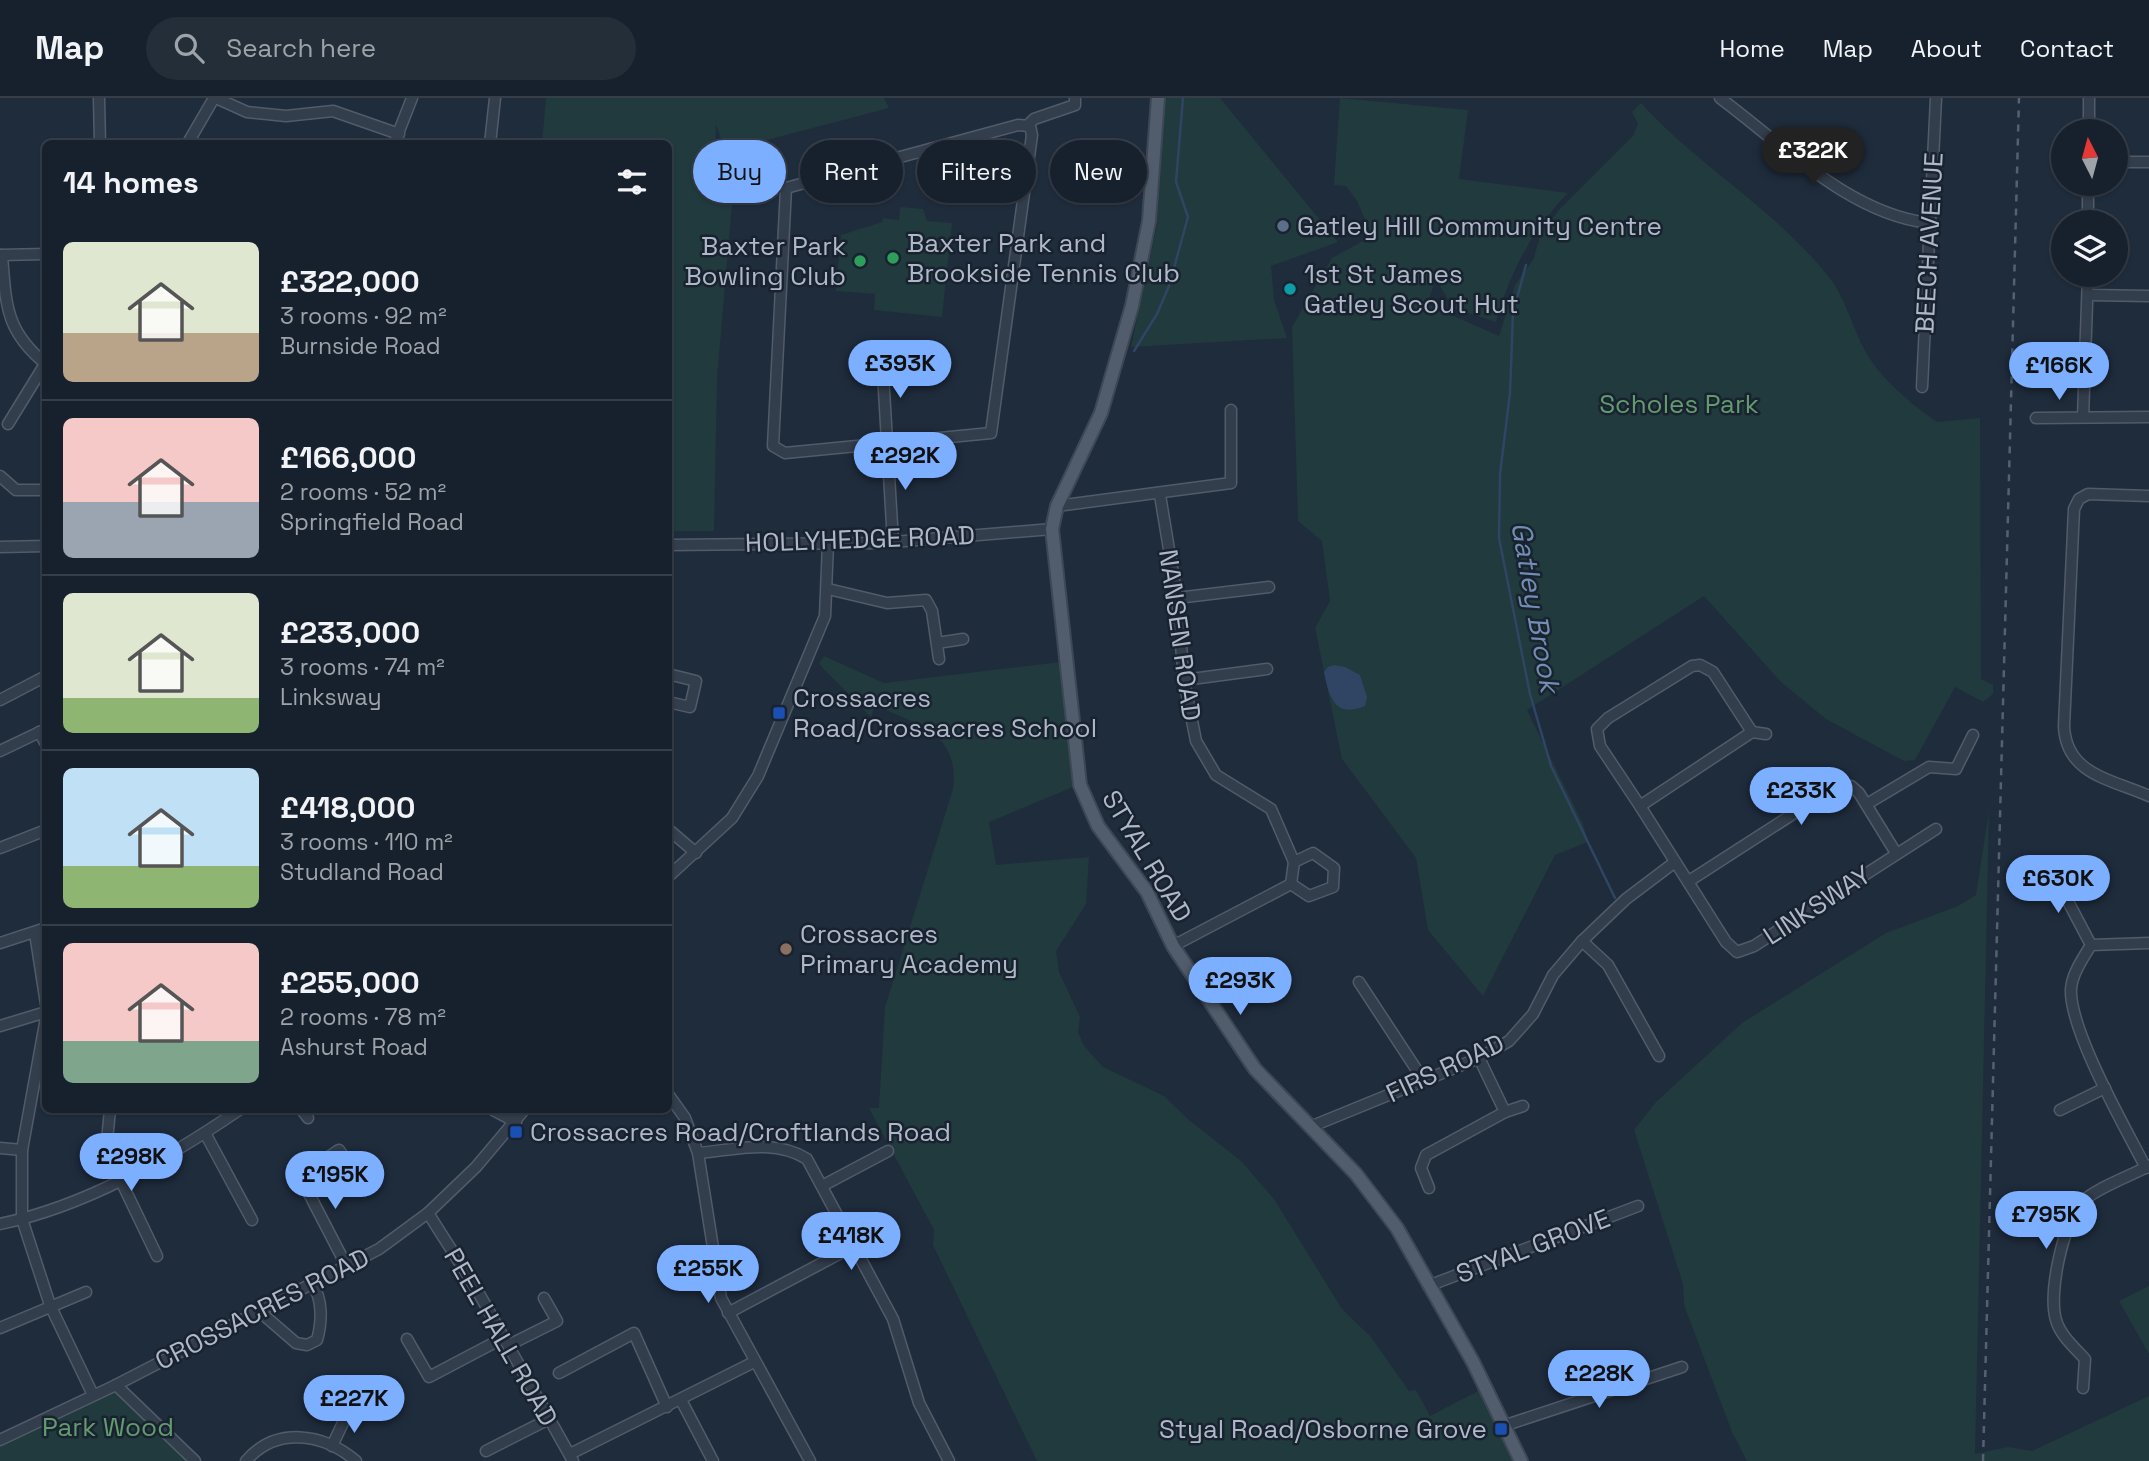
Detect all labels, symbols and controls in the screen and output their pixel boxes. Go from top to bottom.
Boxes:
search box [146,17,636,80]
text: Map [35,27,104,69]
icon: search [170,29,208,67]
text: Search here [226,31,376,65]
text: Home [1719,33,1785,64]
text: Map [1823,33,1873,64]
text: About [1911,33,1982,64]
text: Contact [2020,33,2114,64]
north arrow [2051,119,2128,196]
map controls [2051,119,2128,287]
pin: £322K [1764,127,1862,187]
text: £322K [1778,135,1848,165]
chip: Buy [693,140,786,203]
chip: Rent [800,140,903,203]
chip: Filters [917,140,1036,203]
chip: New [1050,140,1147,203]
street label: BEECH AVENUE [1907,151,1951,335]
text: 14 homes [63,163,199,202]
icon: filters [613,163,651,201]
place label: Gatley Hill Community Centre [1297,209,1662,243]
button: layers [2051,210,2128,287]
marker: Gatley Hill Community Centre [1275,218,1291,234]
place label: Baxter Park and Brookside Tennis Club [907,226,1180,290]
place label: Baxter Park Bowling Club [684,229,846,293]
marker: Baxter Park and Brookside Tennis Club [885,250,901,266]
marker: Baxter Park Bowling Club [852,253,868,269]
place label: 1st St James Gatley Scout Hut [1304,257,1519,321]
text: £322,000 [280,262,420,301]
icon: home [119,270,203,354]
marker: 1st St James Gatley Scout Hut [1282,281,1298,297]
text: 3 rooms · 92 m² [280,301,447,331]
text: Burnside Road [280,331,441,361]
pin: £393K [851,341,949,400]
pin: £166K [2010,342,2108,402]
text: £393K [864,348,936,378]
text: £166K [2025,350,2093,380]
park label: Scholes Park [1599,387,1759,421]
pin: £292K [856,432,954,492]
text: £166,000 [280,438,417,477]
text: £292K [870,440,940,470]
icon: home [119,446,203,530]
text: 2 rooms · 52 m² [280,477,446,507]
text: Springfield Road [280,507,464,537]
street label: HOLLYHEDGE ROAD [744,518,976,560]
water label: Gatley Brook [1503,519,1569,698]
street label: NANSEN ROAD [1151,547,1209,723]
text: £233,000 [280,613,420,652]
icon: home [119,621,203,705]
text: 3 rooms · 74 m² [280,652,445,682]
place label: Crossacres Road/Crossacres School [793,681,1097,745]
text: Linksway [280,682,382,712]
marker: Crossacres Road/Crossacres School [771,705,787,721]
pin: £233K [1752,768,1850,827]
text: £233K [1766,775,1836,805]
street label: STYAL ROAD [1094,784,1200,928]
text: £418,000 [280,788,415,827]
icon: home [119,796,203,880]
text: 3 rooms · 110 m² [280,827,453,857]
pin: £630K [2009,856,2107,915]
text: Studland Road [280,857,444,887]
street label: LINKSWAY [1757,857,1877,952]
text: £630K [2022,863,2094,893]
place label: Crossacres Primary Academy [800,917,1018,981]
marker: Crossacres Primary Academy [778,941,794,957]
pin: £293K [1191,958,1289,1017]
text: £255,000 [280,963,420,1002]
text: £293K [1205,965,1275,995]
icon: home [119,971,203,1055]
text: 2 rooms · 78 m² [280,1002,446,1032]
street label: FIRS ROAD [1380,1026,1510,1110]
text: Ashurst Road [280,1032,428,1062]
place label: Crossacres Road/Croftlands Road [530,1115,951,1149]
marker: Crossacres Road/Croftlands Road [508,1124,524,1140]
pin: £298K [82,1134,180,1193]
text: £298K [96,1141,166,1171]
pin: £195K [286,1152,384,1211]
text: £195K [301,1159,369,1189]
pin: £795K [1997,1192,2095,1251]
text: £795K [2011,1199,2081,1229]
street label: STYAL GROVE [1451,1201,1615,1291]
pin: £418K [802,1212,900,1272]
text: £418K [817,1220,885,1250]
street label: CROSSACRES ROAD [149,1240,375,1378]
street label: PEEL HALL ROAD [436,1242,566,1432]
pin: £255K [659,1246,757,1305]
text: £255K [673,1253,743,1283]
pin: £228K [1550,1350,1648,1410]
text: £228K [1564,1358,1634,1388]
pin: £227K [305,1376,403,1435]
text: £227K [320,1383,388,1413]
park label: Park Wood [42,1410,174,1444]
place label: Styal Road/Osborne Grove [1159,1412,1487,1446]
marker: Styal Road/Osborne Grove [1493,1421,1509,1437]

